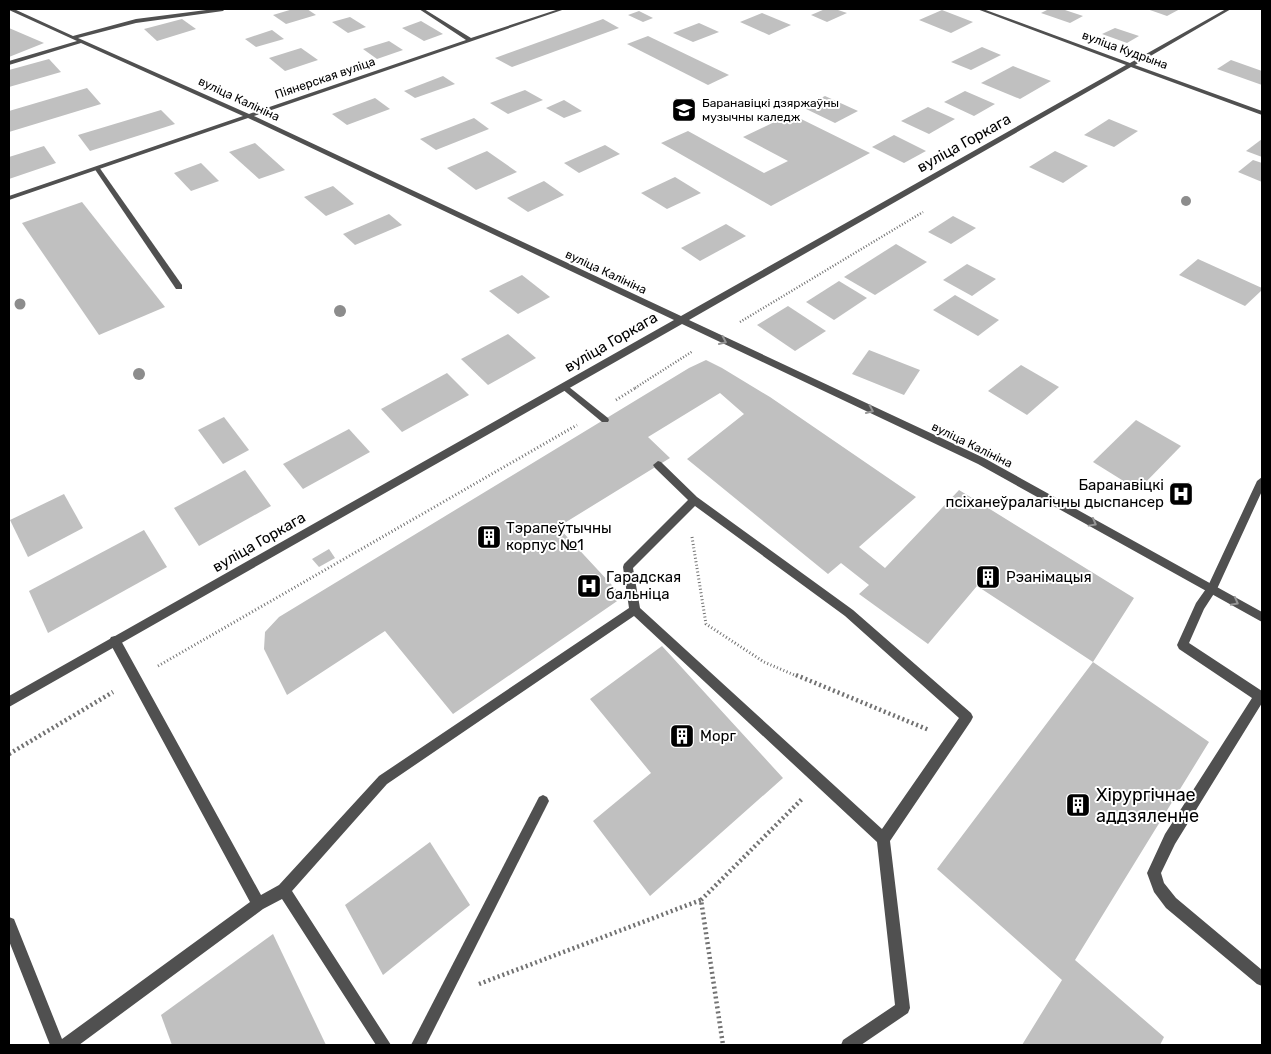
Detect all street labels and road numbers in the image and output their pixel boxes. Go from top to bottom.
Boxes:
street label: вуліца Кудрына [1080,28,1170,72]
street label: Піянерская вуліца [273,54,377,102]
street label: вуліца Калініна [196,74,282,124]
street label: вуліца Горкага [914,110,1014,176]
street label: вуліца Калініна [563,247,649,297]
street label: вуліца Горкага [561,308,661,376]
street label: вуліца Калініна [929,419,1015,471]
street label: вуліца Горкага [209,508,309,576]

